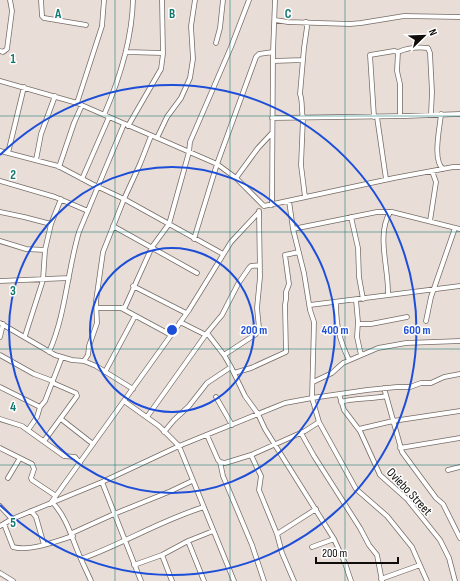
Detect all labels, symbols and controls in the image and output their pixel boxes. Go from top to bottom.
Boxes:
text: A [54,6,62,22]
text: B [169,6,175,22]
text: C [285,6,292,22]
north arrow [404,16,444,56]
text: N [426,27,440,38]
text: 1 [10,51,16,67]
text: 2 [10,167,16,183]
text: 3 [10,283,16,299]
centre of rings [165,323,179,337]
text: 200 m [241,323,267,338]
text: 400 m [322,323,348,338]
text: 600 m [404,323,430,338]
text: 4 [10,399,16,415]
street label: Oviebo Street [383,465,435,519]
text: 5 [10,515,16,531]
scale bar [316,539,398,565]
text: 200 m [322,546,348,561]

